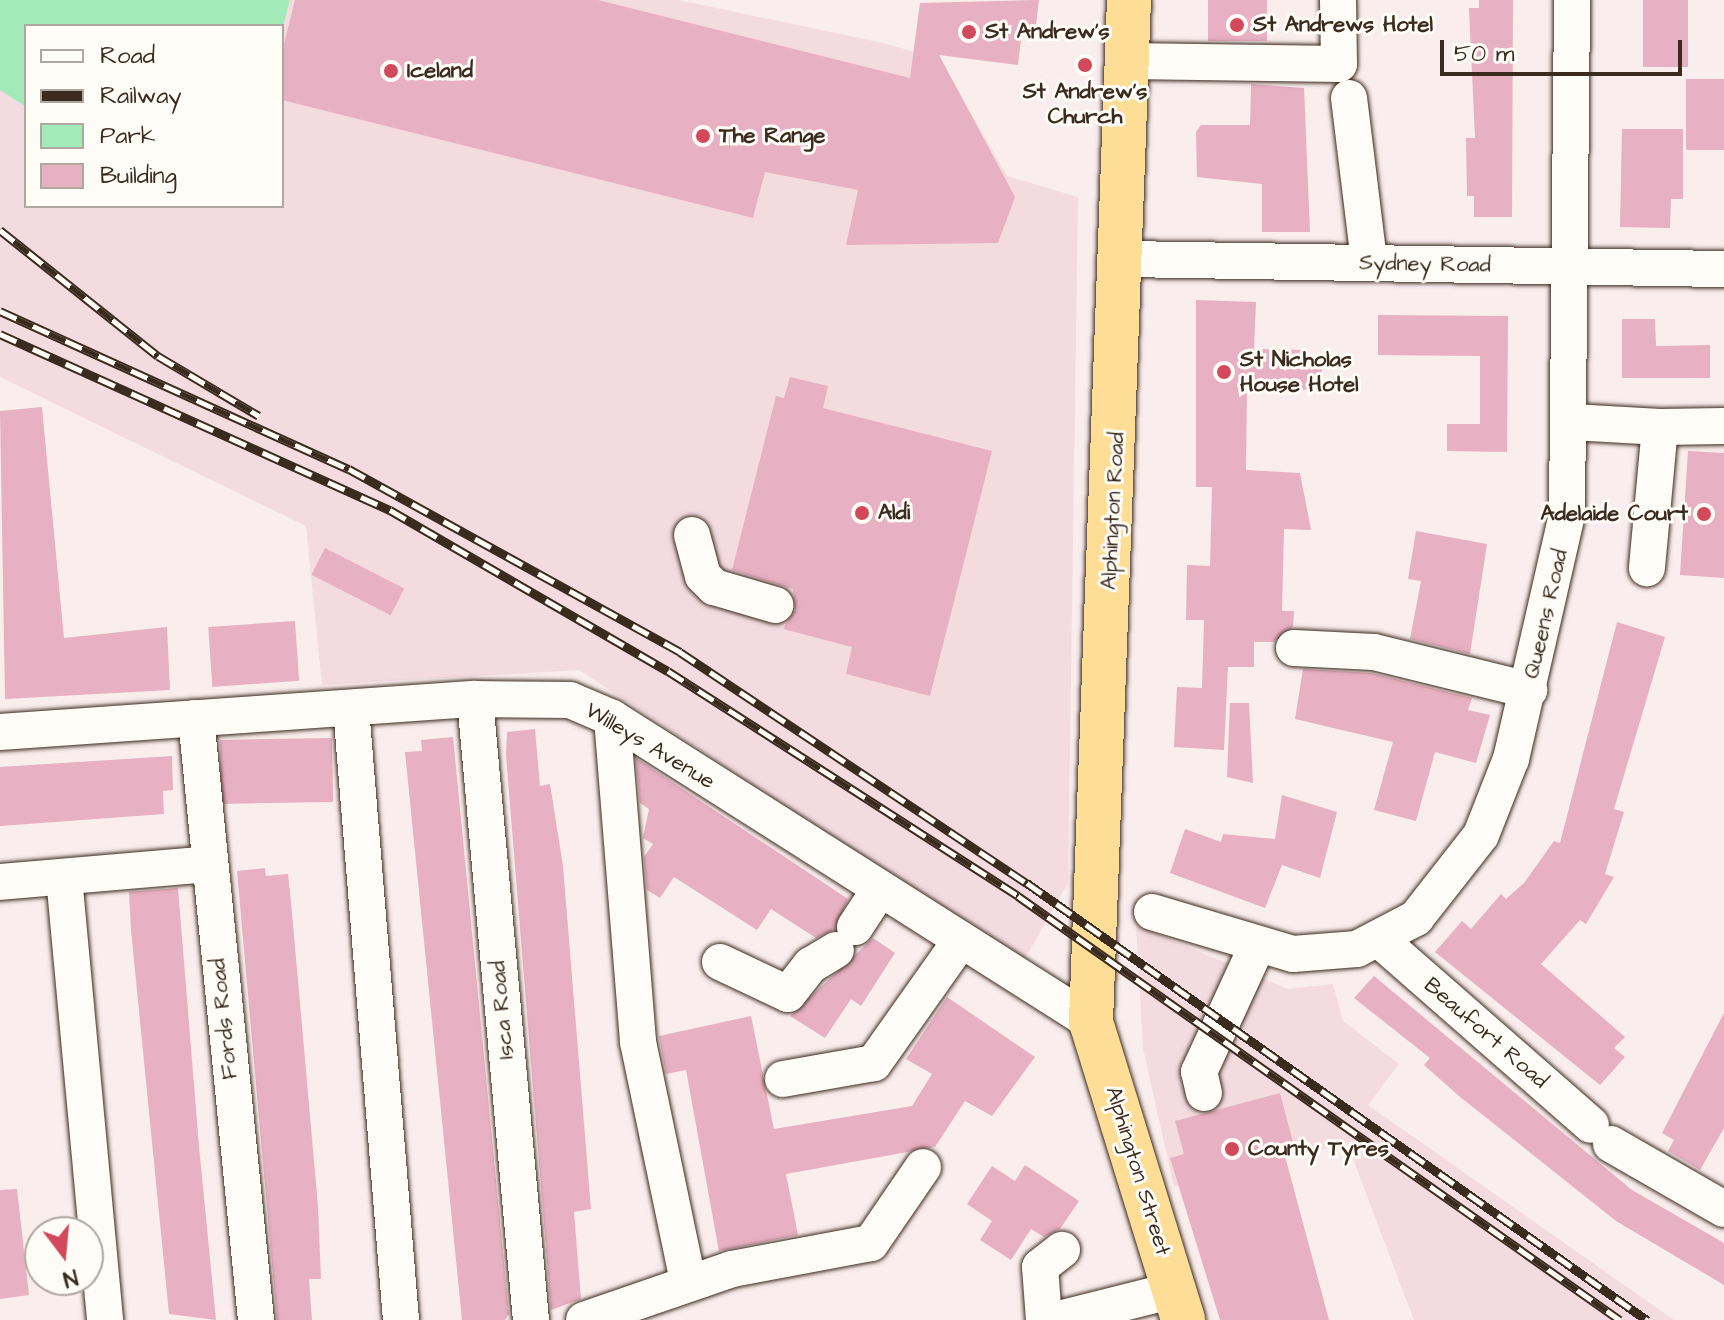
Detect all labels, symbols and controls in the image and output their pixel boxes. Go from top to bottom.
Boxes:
place label: St Andrews Hotel [1253,12,1433,38]
marker: St Andrews Hotel [1228,16,1246,34]
place label: St Andrew's [985,19,1110,45]
marker: St Andrew's [960,23,978,41]
legend [24,24,284,208]
scale bar [1444,24,1686,74]
text: 50 m [1454,37,1514,71]
text: Road [100,39,155,73]
marker: St Andrew's Church [1076,56,1094,74]
place label: Iceland [407,58,473,84]
marker: Iceland [382,62,400,80]
place label: St Andrew's Church [1023,78,1147,130]
text: Railway [100,79,182,113]
text: Park [100,119,156,153]
place label: The Range [719,123,825,149]
marker: The Range [694,127,712,145]
text: Building [100,159,177,193]
street label: Sydney Road [1359,250,1491,278]
place label: St Nicholas House Hotel [1240,346,1359,398]
marker: St Nicholas House Hotel [1215,363,1233,381]
street label: Alphington Road [1096,431,1130,591]
place label: Aldi [878,500,910,526]
place label: Adelaide Court [1541,501,1688,527]
marker: Aldi [853,504,871,522]
marker: Adelaide Court [1695,505,1713,523]
street label: Queens Road [1518,547,1574,681]
street label: Willeys Avenue [581,697,719,795]
street label: Fords Road [205,957,243,1081]
street label: Isca Road [485,960,519,1060]
street label: Beaufort Road [1419,972,1553,1094]
street label: Alphington Street [1100,1083,1176,1259]
place label: County Tyres [1248,1136,1389,1162]
marker: County Tyres [1223,1140,1241,1158]
north arrow [24,1216,104,1296]
text: N [59,1261,81,1294]

